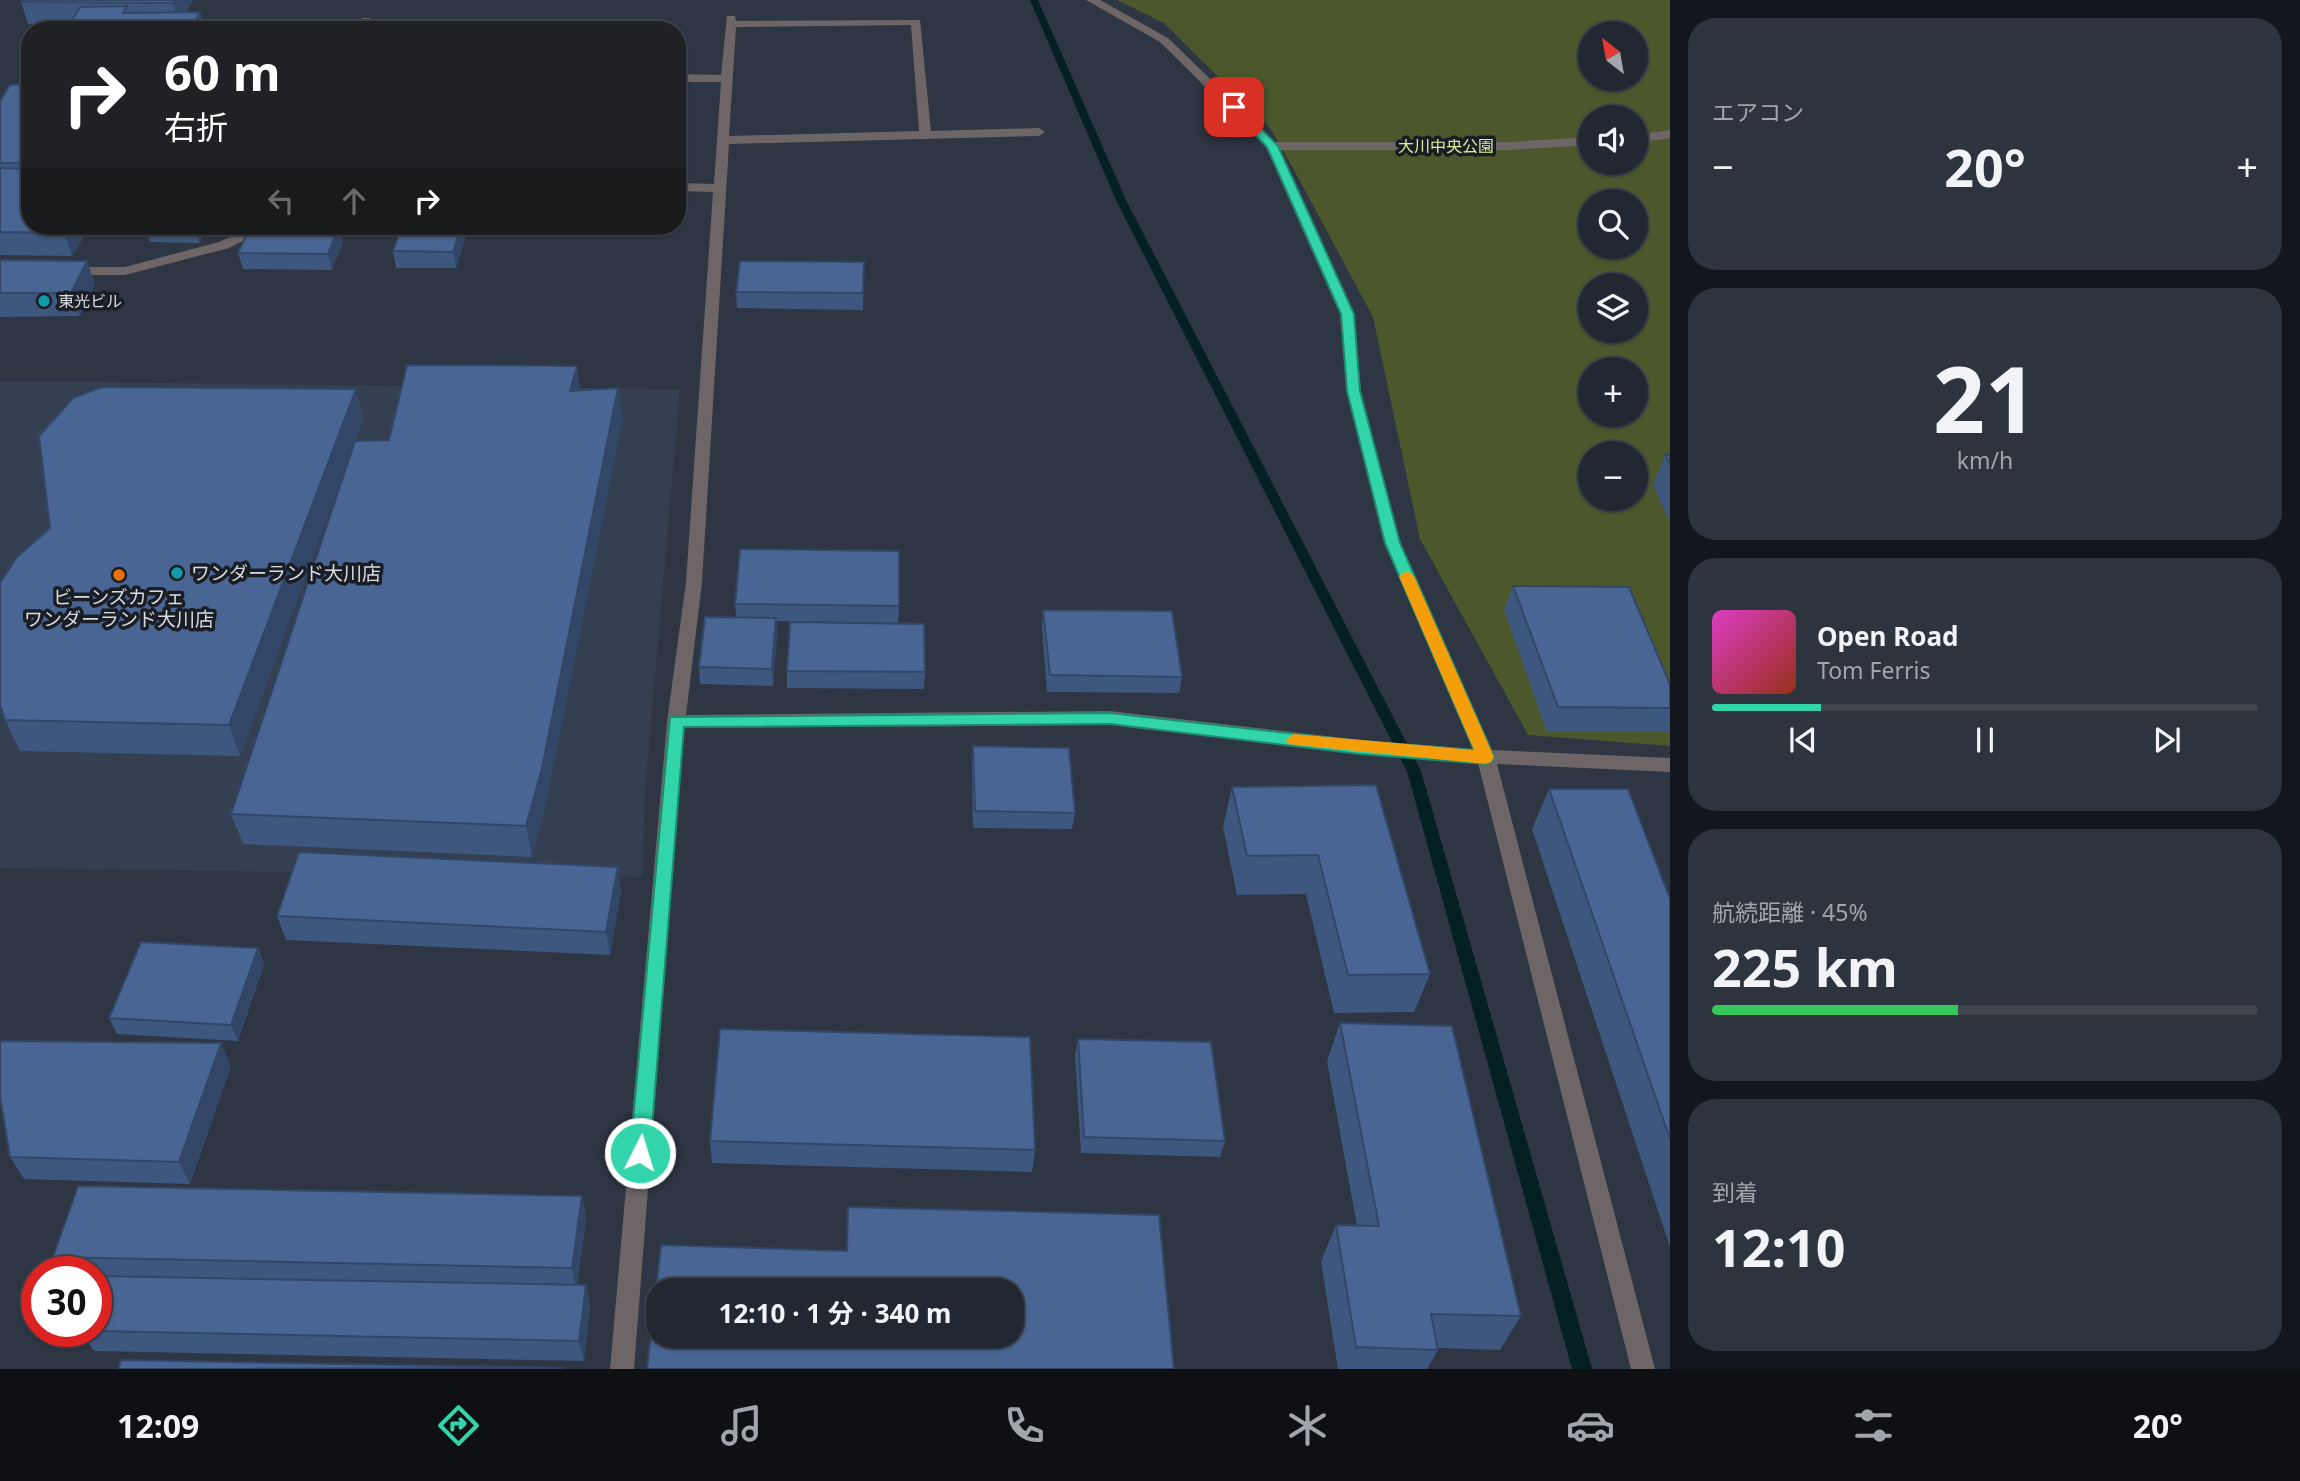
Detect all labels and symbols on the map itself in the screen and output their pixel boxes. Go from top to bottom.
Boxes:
north arrow [1578,21,1648,91]
pin [1204,77,1264,137]
park label: 大川中央公園 [1398,135,1494,157]
place label: 東光ビル [58,290,122,312]
marker: 東光ビル [36,293,52,309]
place label: ワンダーランド大川店 [191,560,381,586]
marker: ワンダーランド大川店 [169,565,185,581]
marker: ビーンズカフェ ワンダーランド大川店 [111,567,127,583]
place label: ビーンズカフェ ワンダーランド大川店 [24,584,214,632]
position arrow [603,1116,677,1190]
speed limit sign: 30 [21,1256,112,1347]

